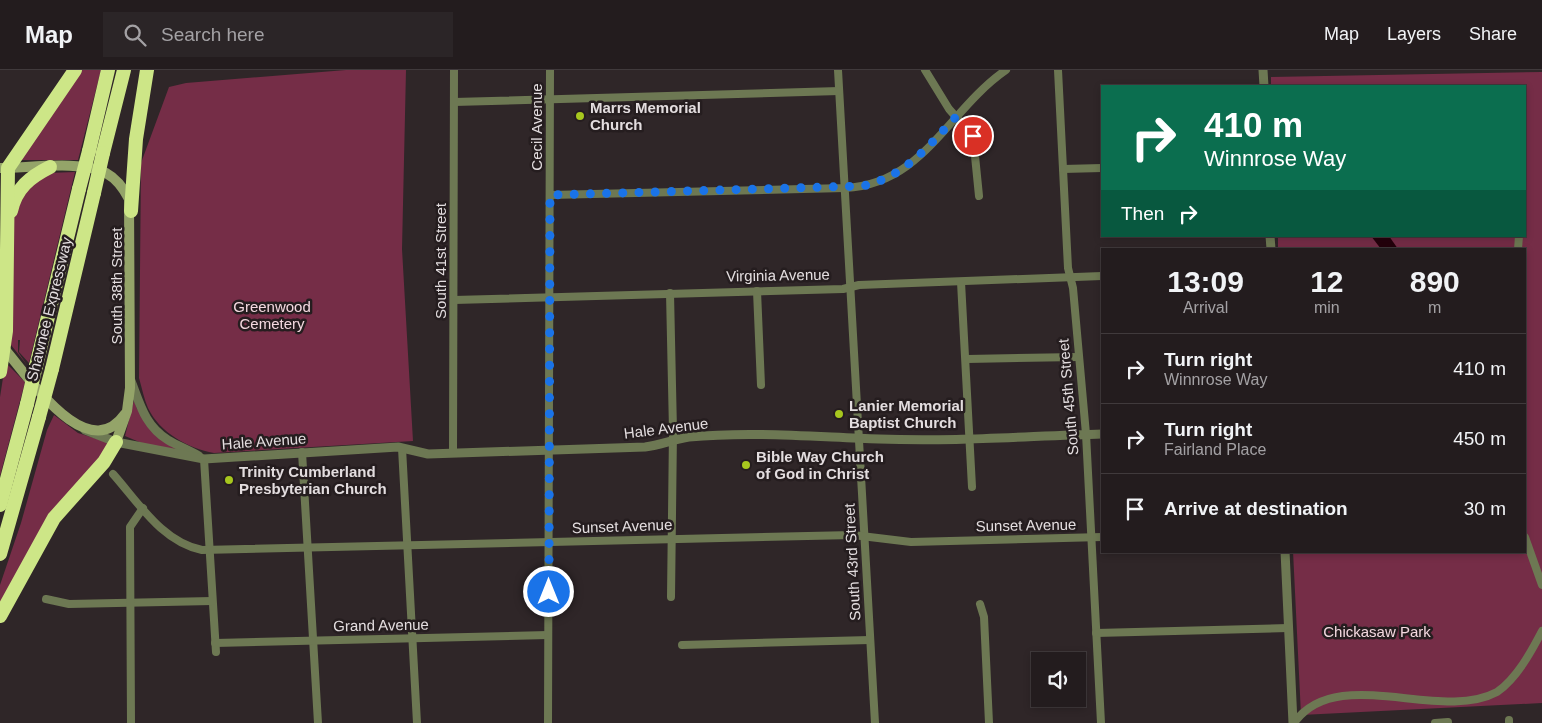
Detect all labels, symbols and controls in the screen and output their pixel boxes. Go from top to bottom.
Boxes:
search box [103,12,453,57]
text: Map [25,21,73,48]
icon: search [121,21,149,49]
text: Search here [161,24,265,45]
text: Map [1324,24,1359,44]
text: Layers [1387,24,1441,44]
text: Share [1469,24,1517,44]
street label: Cecil Avenue [528,83,545,171]
place label: Marrs Memorial Church [590,99,701,133]
icon: right [1121,105,1186,170]
text: 410 m [1204,105,1303,144]
marker: Marrs Memorial Church [574,110,586,122]
pin [952,115,994,157]
icon: arrive [959,122,987,150]
text: Winnrose Way [1204,146,1346,171]
icon: right [1174,200,1202,228]
street label: South 41st Street [432,202,449,319]
text: Then [1121,203,1164,224]
street label: South 38th Street [108,227,125,344]
street label: Shawnee Expressway [23,235,75,383]
text: 13:09 [1167,265,1244,298]
text: 12 [1310,265,1344,298]
text: 890 [1410,265,1460,298]
street label: Virginia Avenue [726,266,830,284]
park label: Greenwood Cemetery [233,298,311,332]
text: Arrival [1183,299,1228,316]
text: min [1314,299,1340,316]
text: m [1428,299,1441,316]
street label: South 45th Street [1054,337,1082,456]
text: Turn right [1164,349,1252,370]
icon: right [1121,355,1149,383]
text: 410 m [1453,358,1506,379]
text: Winnrose Way [1164,371,1267,388]
place label: Lanier Memorial Baptist Church [849,397,964,431]
marker: Lanier Memorial Baptist Church [833,408,845,420]
street label: Hale Avenue [623,414,709,442]
text: Turn right [1164,419,1252,440]
icon: right [1121,425,1149,453]
text: 450 m [1453,428,1506,449]
street label: Hale Avenue [221,430,307,452]
text: Fairland Place [1164,441,1266,458]
place label: Bible Way Church of God in Christ [756,448,884,482]
marker: Bible Way Church of God in Christ [740,459,752,471]
place label: Trinity Cumberland Presbyterian Church [239,463,387,497]
marker: Trinity Cumberland Presbyterian Church [223,474,235,486]
icon: arrive [1121,495,1149,523]
text: Arrive at destination [1164,498,1348,519]
text: 30 m [1464,498,1506,519]
street label: South 43rd Street [840,502,864,621]
street label: Sunset Avenue [571,516,673,536]
street label: Sunset Avenue [976,516,1076,534]
position arrow [522,565,574,617]
street label: Grand Avenue [333,616,429,634]
park label: Chickasaw Park [1323,623,1431,640]
map controls [1031,652,1086,707]
button: sound [1031,652,1086,707]

